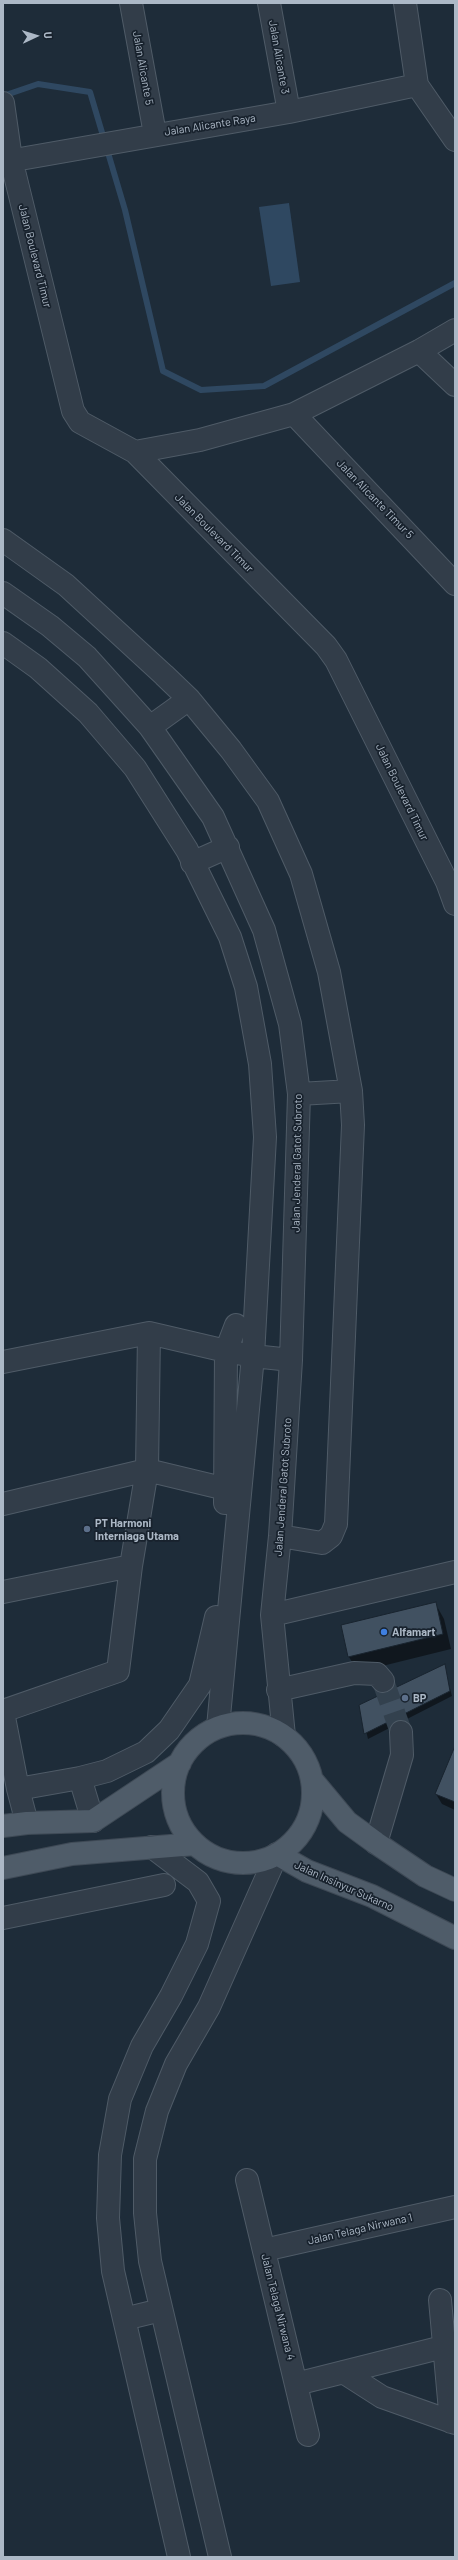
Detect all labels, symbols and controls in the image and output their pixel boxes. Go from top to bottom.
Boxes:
north arrow [16,16,56,56]
street label: Jalan Alicante 3 [266,19,292,95]
street label: Jalan Alicante 5 [130,30,156,106]
text: U [42,31,55,39]
street label: Jalan Alicante Raya [163,111,257,139]
street label: Jalan Boulevard Timur [16,203,54,309]
street label: Jalan Alicante Timur 5 [334,457,416,541]
street label: Jalan Boulevard Timur [172,491,256,575]
street label: Jalan Boulevard Timur [373,741,431,843]
street label: Jalan Jenderal Gatot Subroto [289,1094,305,1232]
street label: Jalan Jenderal Gatot Subroto [272,1417,294,1557]
place label: PT Harmoni Interniaga Utama [95,1516,179,1542]
marker: PT Harmoni Interniaga Utama [82,1524,92,1534]
place label: Alfamart [392,1625,436,1639]
marker: Alfamart [379,1627,389,1637]
place label: BP [413,1691,426,1705]
marker: BP [400,1693,410,1703]
street label: Jalan Insinyur Sukarno [292,1858,396,1914]
street label: Jalan Telaga Nirwana 1 [306,2211,414,2247]
street label: Jalan Telaga Nirwana 4 [258,2252,298,2362]

